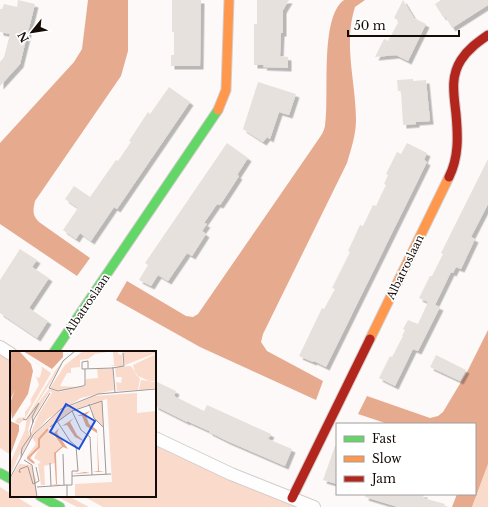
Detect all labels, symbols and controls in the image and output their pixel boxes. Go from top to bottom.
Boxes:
north arrow [12,12,52,52]
scale bar [348,12,459,38]
text: 50 m [354,18,386,33]
text: N [14,28,32,45]
street label: Albatroslaan [383,232,427,303]
street label: Albatroslaan [61,271,113,338]
inset map [10,351,156,497]
legend [336,423,476,495]
text: Fast [372,431,397,446]
text: Slow [372,451,402,466]
text: Jam [370,471,396,486]

